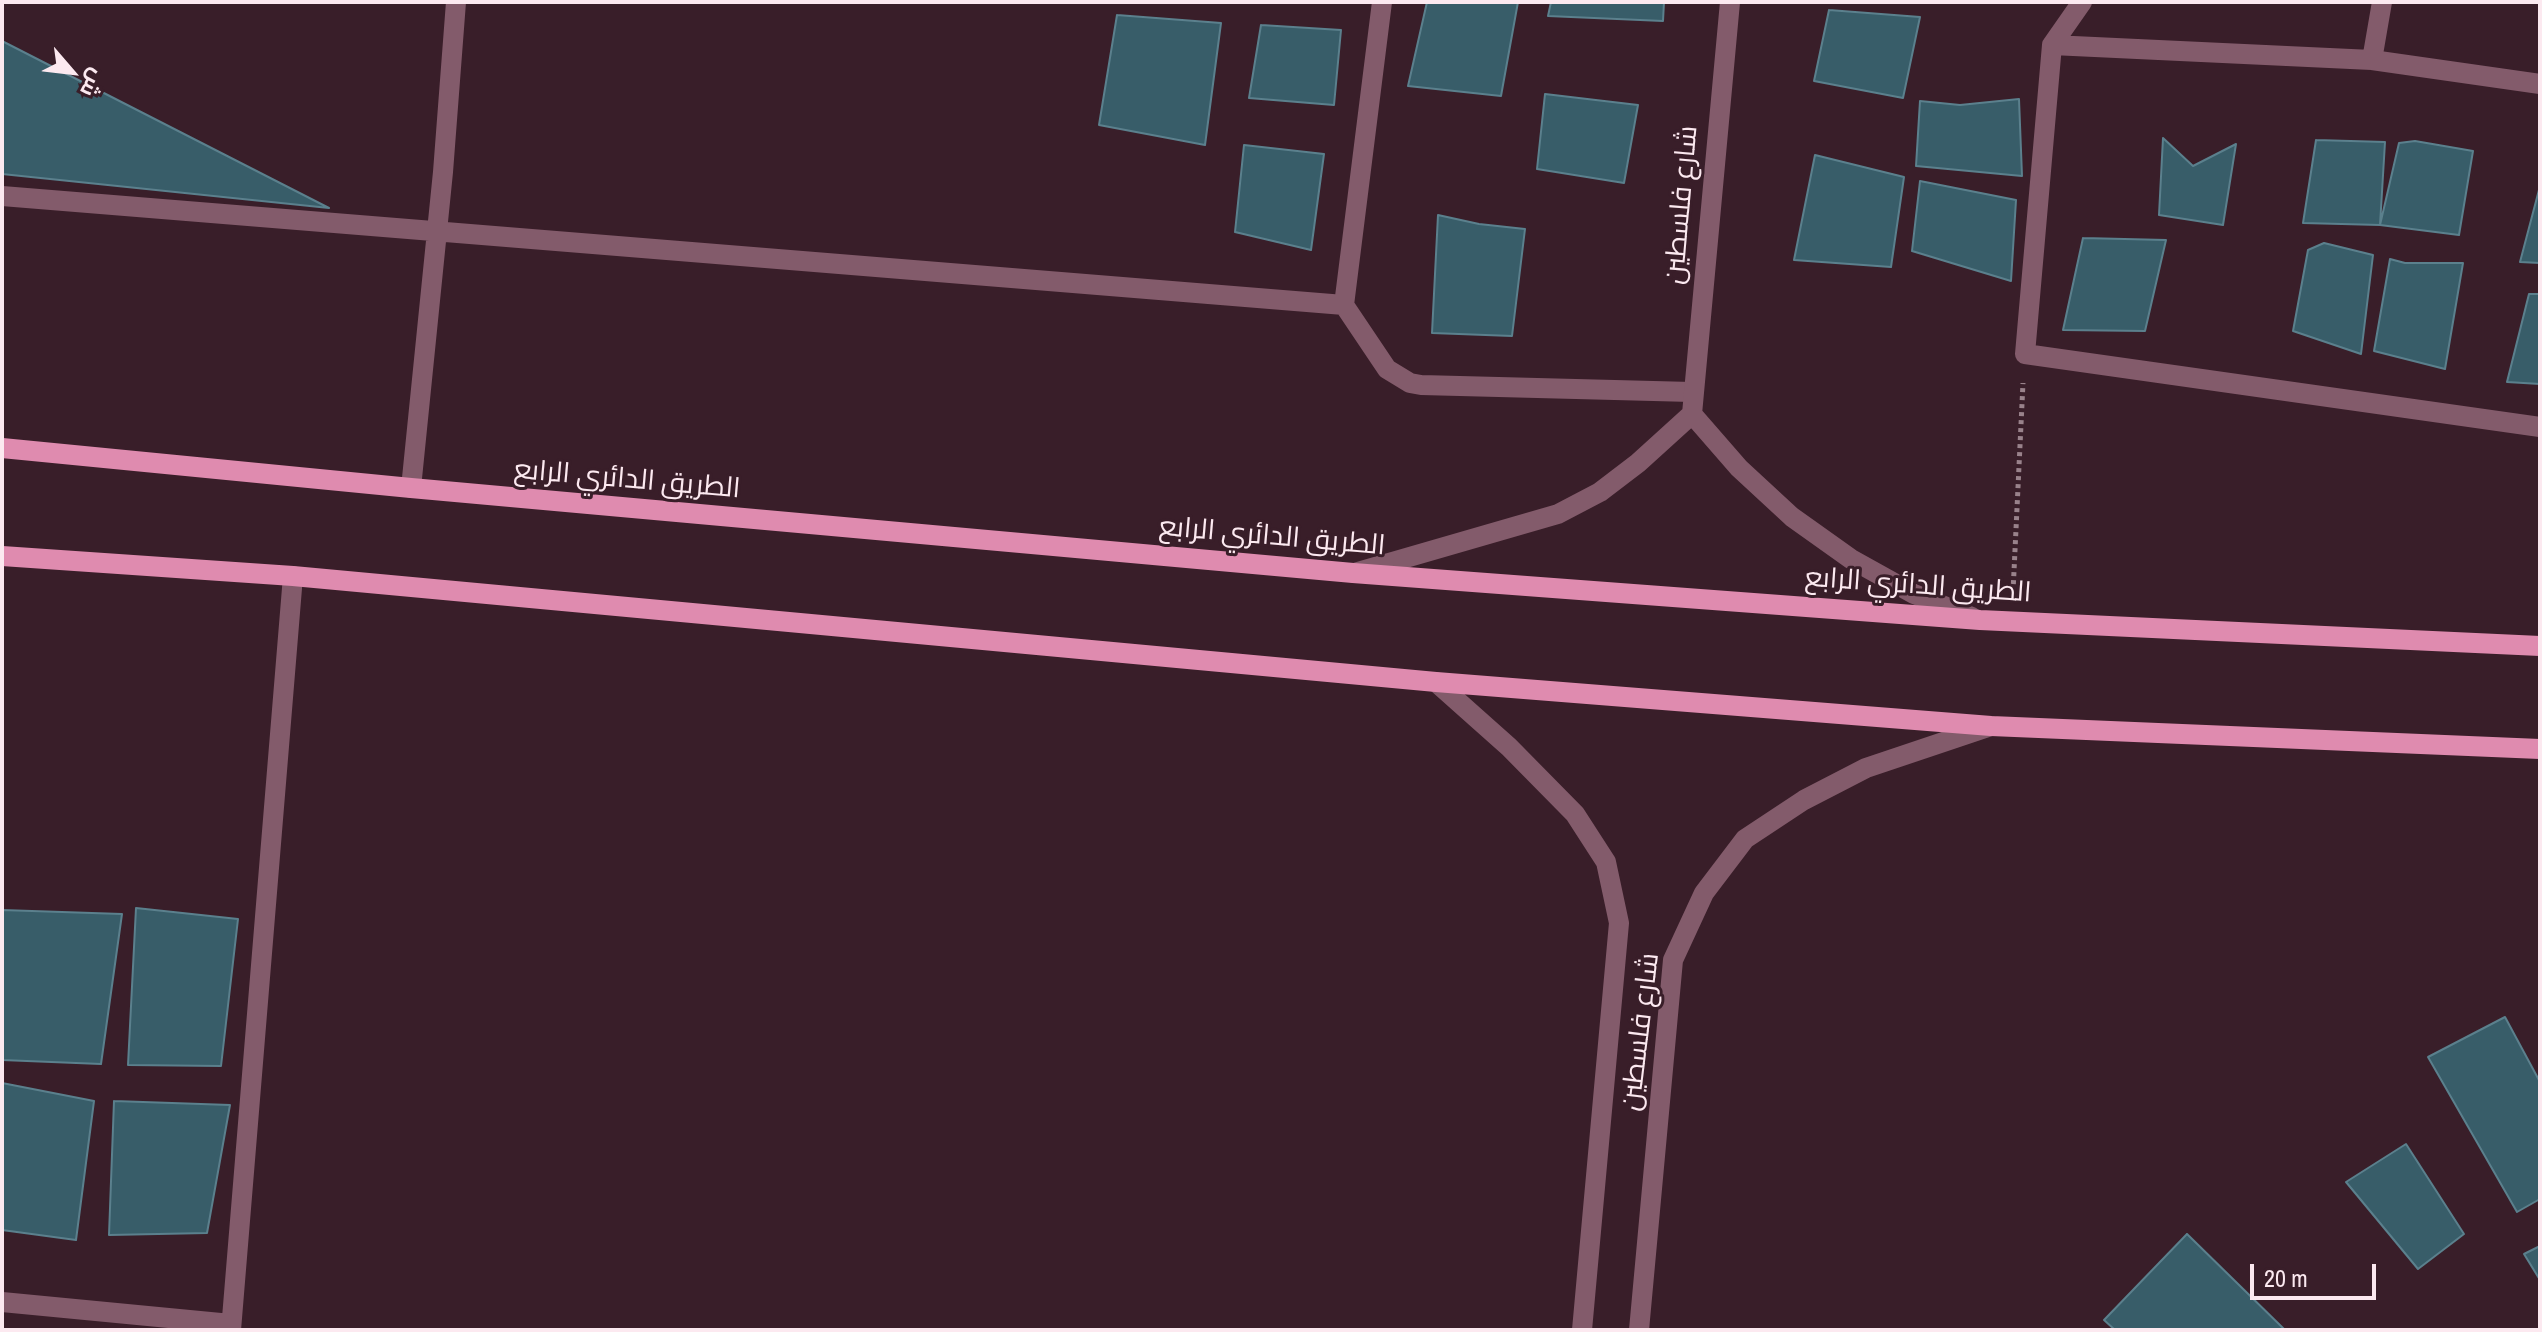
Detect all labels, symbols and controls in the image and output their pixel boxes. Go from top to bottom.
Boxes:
north arrow [32,32,112,112]
text: ش [73,64,113,103]
street label: شارع فلسطين [1658,124,1706,286]
street label: الطريق الدائري الرابع [512,453,742,507]
street label: الطريق الدائري الرابع [1157,510,1387,564]
street label: الطريق الدائري الرابع [1804,561,2032,611]
street label: شارع فلسطين [1615,951,1667,1113]
scale bar [2254,1248,2380,1298]
text: 20 m [2264,1262,2308,1294]

